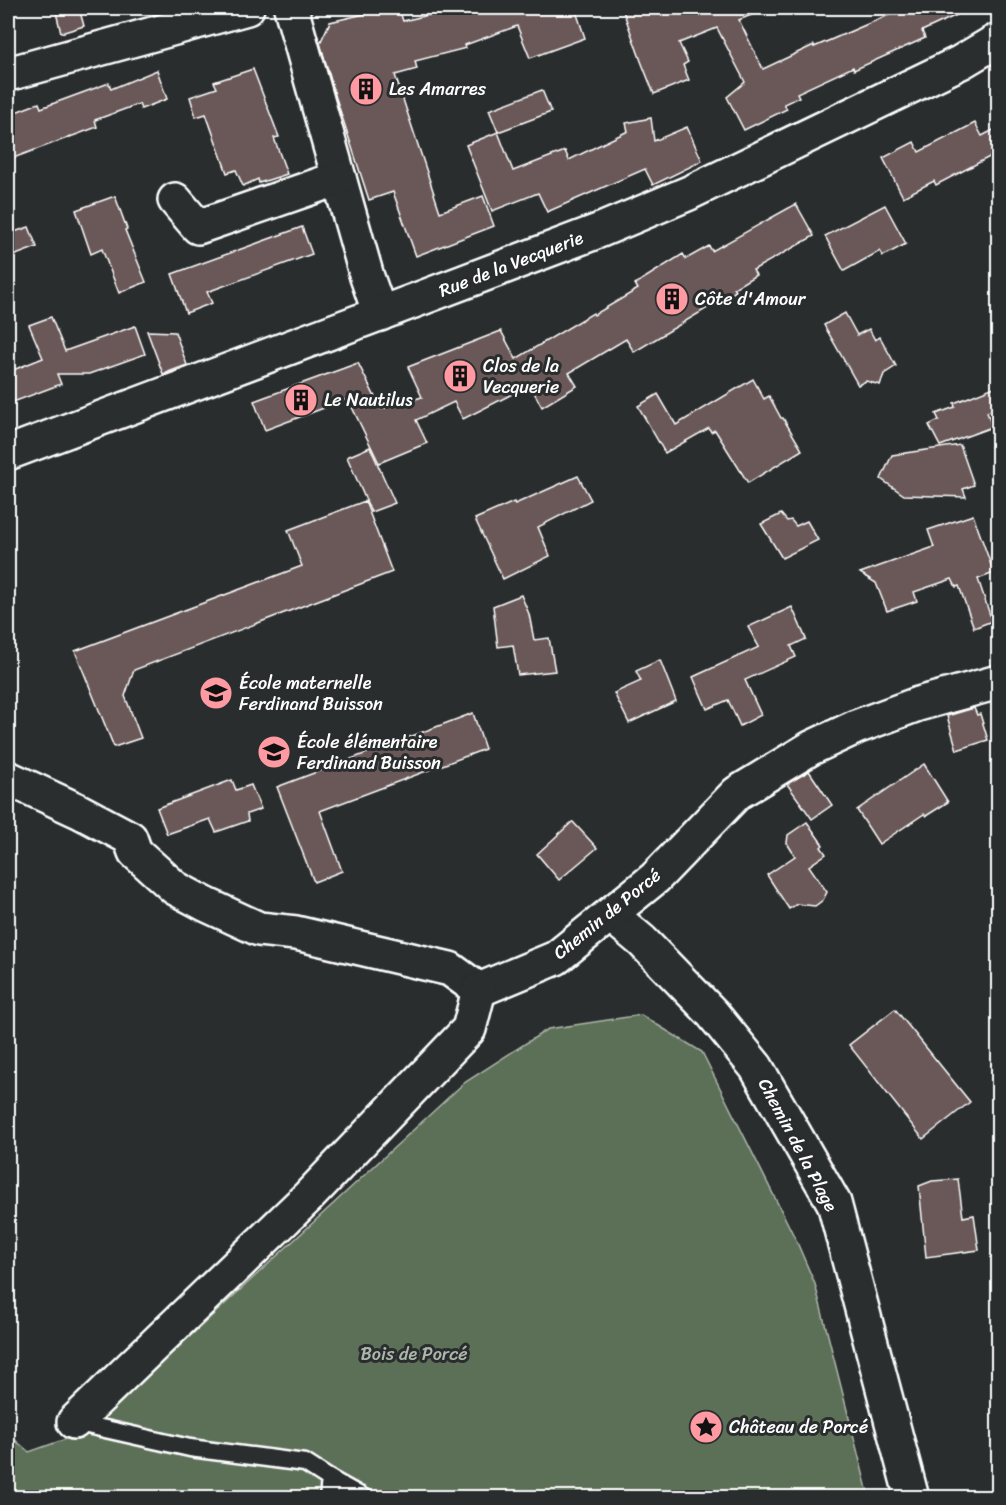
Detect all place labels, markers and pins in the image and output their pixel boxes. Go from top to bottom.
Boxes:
building icon: Les Amarres [348,71,384,107]
place label: Les Amarres [389,73,487,105]
building icon: Côte d'Amour [654,281,690,317]
place label: Côte d'Amour [695,283,807,315]
place label: Clos de la Vecquerie [483,350,559,403]
building icon: Clos de la Vecquerie [442,358,478,394]
building icon: Le Nautilus [283,382,319,418]
place label: Le Nautilus [324,384,413,416]
place label: École maternelle Ferdinand Buisson [239,667,383,720]
school or university icon: École maternelle Ferdinand Buisson [198,675,234,711]
place label: École élémentaire Ferdinand Buisson [297,726,441,779]
school or university icon: École élémentaire Ferdinand Buisson [256,734,292,770]
place icon: Château de Porcé [688,1409,724,1445]
place label: Château de Porcé [729,1411,868,1443]

